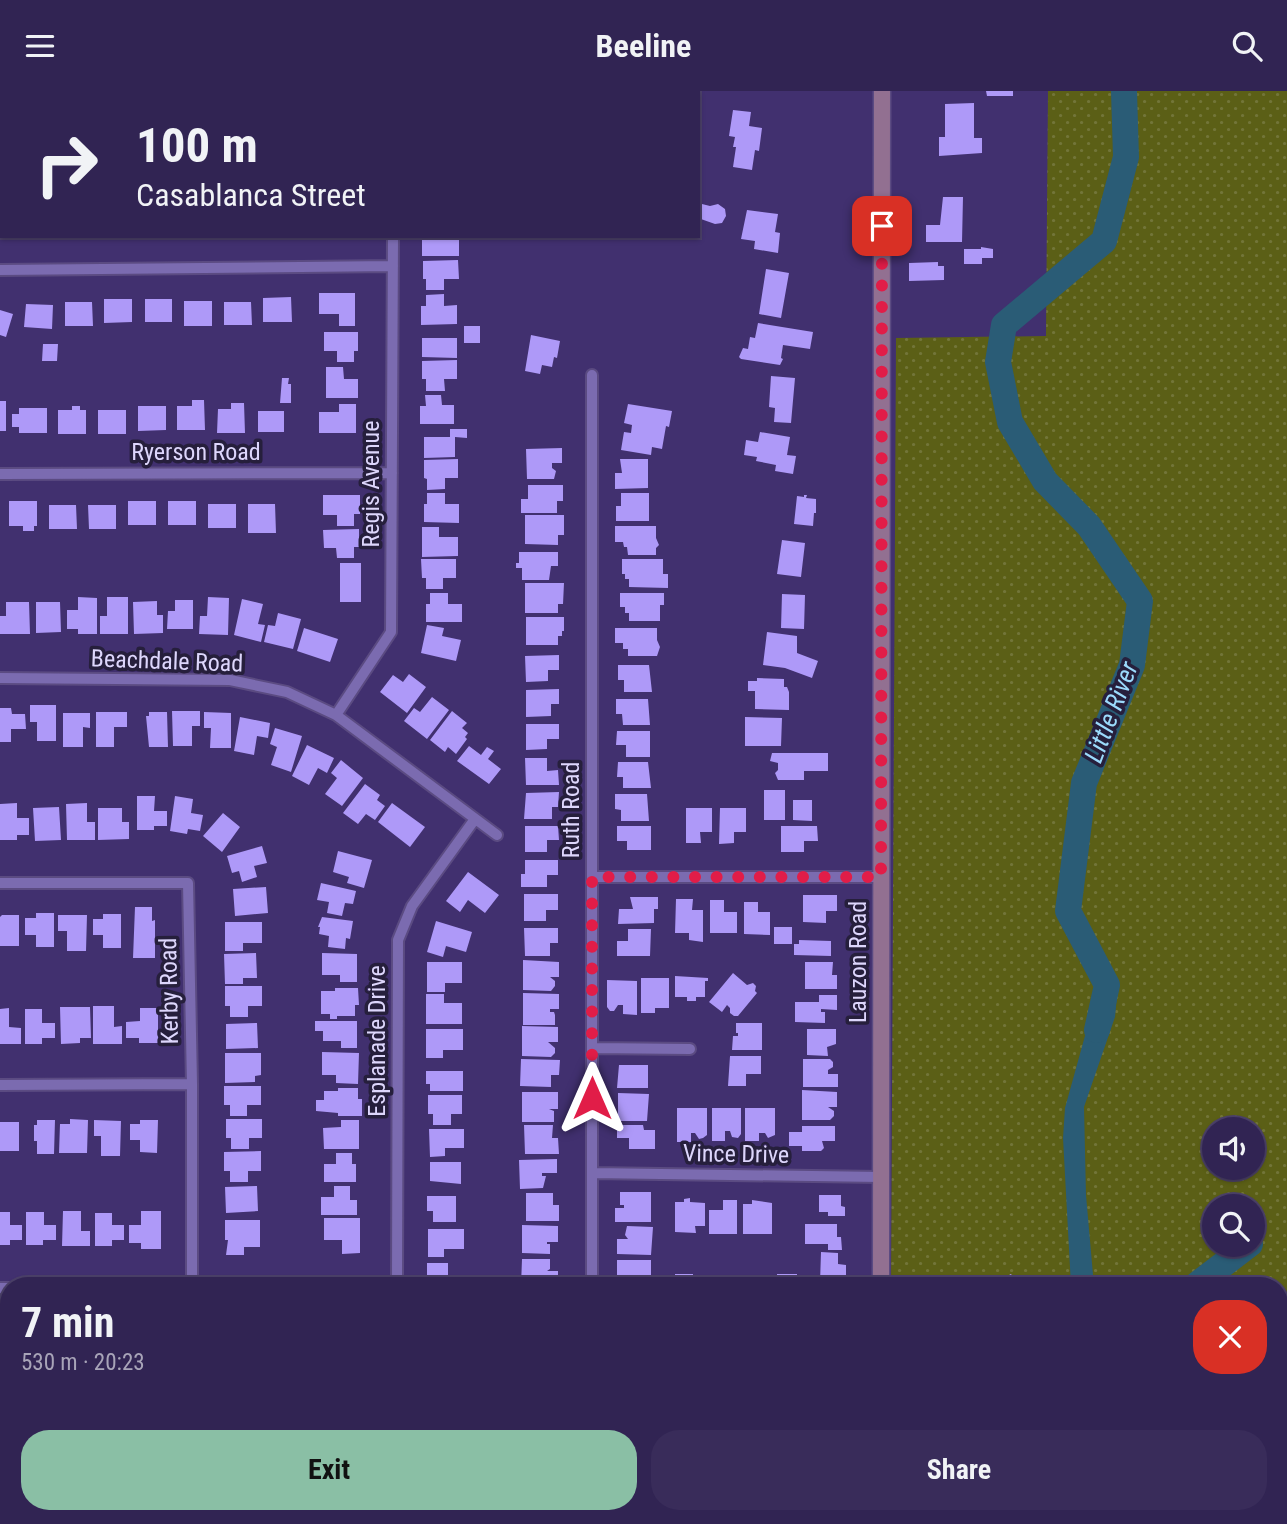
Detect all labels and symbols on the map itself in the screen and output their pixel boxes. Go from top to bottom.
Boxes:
pin [852,196,912,256]
street label: Regis Avenue [357,421,385,547]
street label: Ryerson Road [131,438,261,466]
street label: Beachdale Road [90,644,244,678]
water label: Little River [1078,656,1144,767]
street label: Ruth Road [557,762,585,858]
street label: Lauzon Road [844,901,872,1023]
street label: Kerby Road [154,937,184,1045]
street label: Esplanade Drive [363,965,391,1117]
position arrow [555,1061,629,1135]
street label: Vince Drive [683,1139,789,1169]

